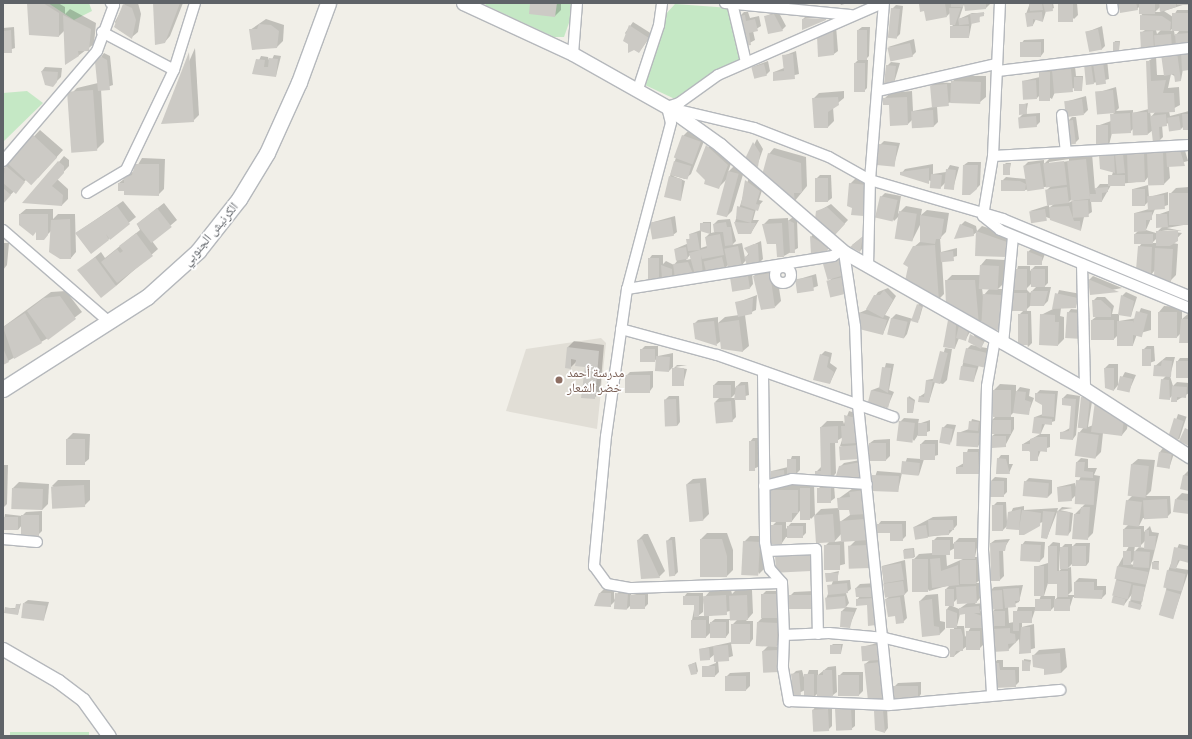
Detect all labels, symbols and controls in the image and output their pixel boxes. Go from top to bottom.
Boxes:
street label: الكرنيش الجنوبي [179,199,241,269]
place label: مدرسة أحمد خضر الشعار [567,365,624,396]
marker: مدرسة أحمد خضر الشعار [554,375,564,385]

